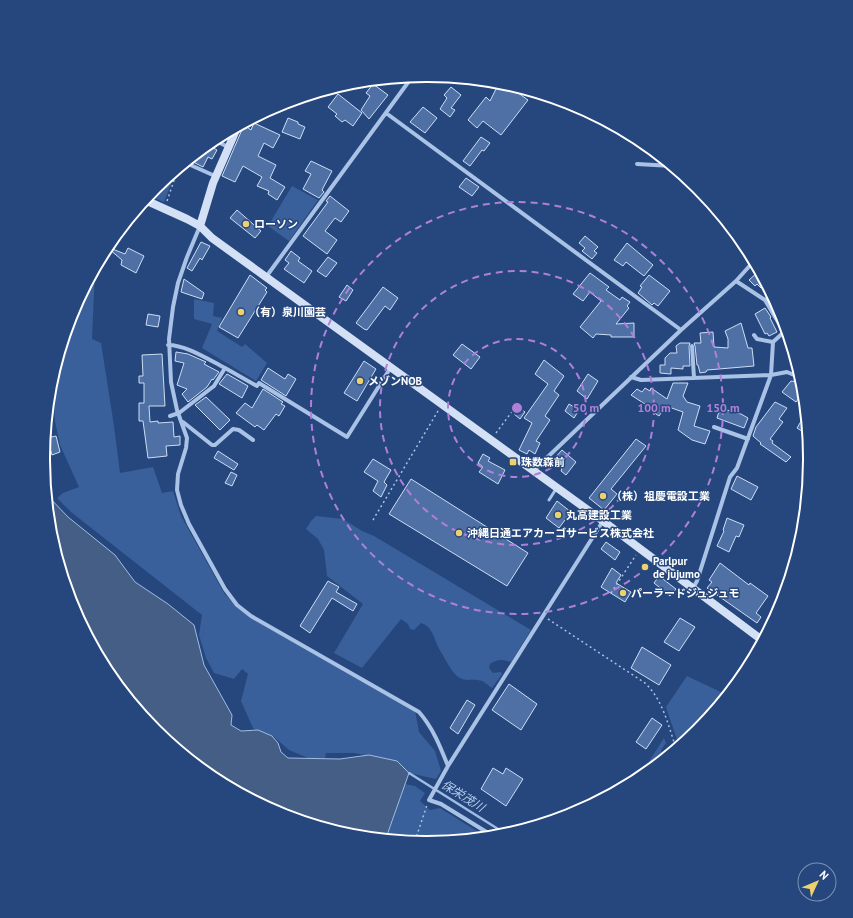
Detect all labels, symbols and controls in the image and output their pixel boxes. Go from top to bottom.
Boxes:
place label: ローソン [254,217,298,231]
marker: ローソン [241,219,251,229]
place label: （有）泉川園芸 [249,305,326,319]
marker: （有）泉川園芸 [236,307,246,317]
place label: メゾンNOB [368,374,423,388]
marker: メゾンNOB [355,376,365,386]
text: 50 m [573,400,599,415]
text: 100 m [637,400,671,415]
text: 150 m [706,400,740,415]
centre of rings [510,401,524,415]
place label: 珠数森前 [521,455,565,469]
marker: 珠数森前 [508,457,518,467]
place label: （株）祖慶電設工業 [611,489,710,503]
marker: （株）祖慶電設工業 [598,491,608,501]
place label: 丸高建設工業 [566,508,632,522]
marker: 丸高建設工業 [553,510,563,520]
place label: 沖縄日通エアカーゴサービス株式会社 [467,526,654,540]
marker: 沖縄日通エアカーゴサービス株式会社 [454,528,464,538]
place label: Parlpur de jujumo [653,554,700,581]
marker: Parlpur de jujumo [640,562,650,572]
place label: パーラードジュジュモ [631,586,739,600]
marker: パーラードジュジュモ [618,588,628,598]
water label: 保栄茂川 [439,776,489,816]
north arrow [797,862,837,902]
text: N [817,868,832,883]

